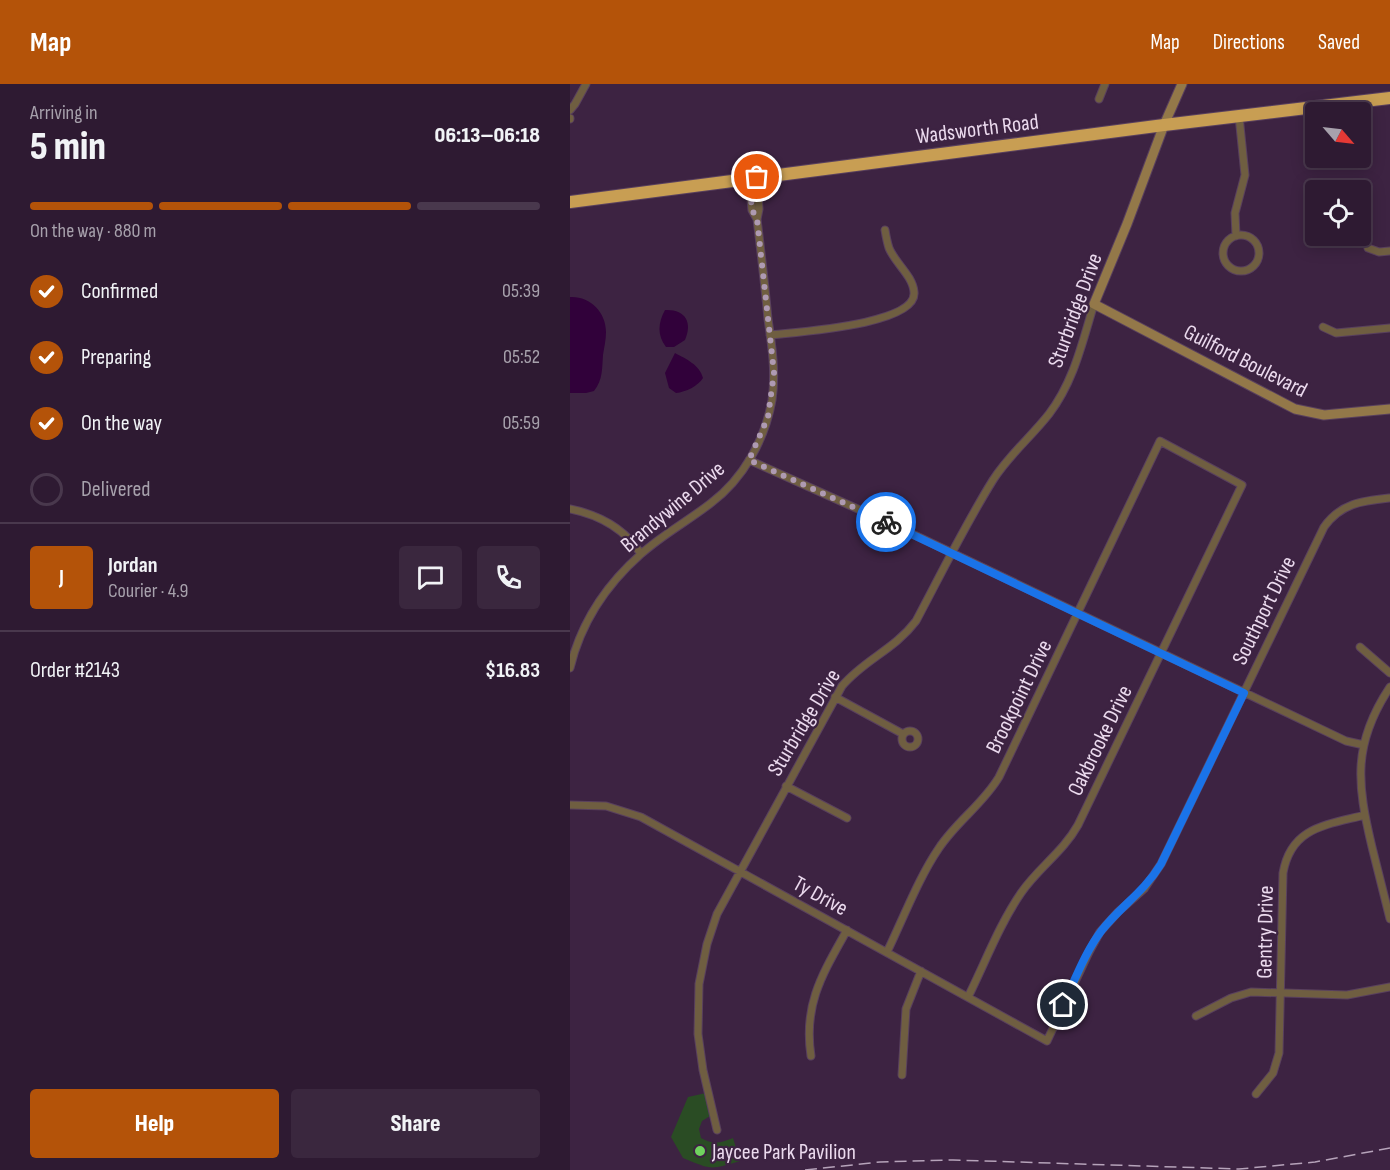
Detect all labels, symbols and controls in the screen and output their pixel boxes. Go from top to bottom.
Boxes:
text: Map [30,26,71,59]
text: Map [1150,30,1180,55]
text: Directions [1213,30,1285,55]
text: Saved [1318,30,1360,55]
text: Arriving in [30,101,98,125]
north arrow [1305,102,1371,168]
map controls [1305,102,1371,246]
street label: Wadsworth Road [914,109,1040,150]
text: 06:13–06:18 [435,122,540,149]
text: 5 min [30,124,106,171]
pin [731,151,782,202]
icon: bag [740,160,773,193]
button: locate [1305,180,1371,246]
text: On the way · 880 m [30,219,156,243]
street label: Sturbridge Drive [1042,250,1109,371]
icon: check [30,275,63,308]
text: Confirmed [81,278,158,305]
text: 05:39 [502,279,540,303]
street label: Guilford Boulevard [1179,319,1311,404]
icon: check [30,341,63,374]
text: Preparing [81,344,151,371]
text: 05:52 [503,345,540,369]
icon: check [30,407,63,440]
text: On the way [81,410,162,437]
text: 05:59 [502,411,540,435]
street label: Brandywine Drive [615,456,731,559]
text: Delivered [81,476,150,503]
courier [856,492,916,552]
icon: bike [870,506,903,539]
button: chat [399,546,462,609]
button: phone [477,546,540,609]
text: Jordan [108,552,157,579]
street label: Southport Drive [1227,552,1302,669]
text: J [59,564,64,591]
text: Courier · 4.9 [108,579,188,603]
street label: Brookpoint Drive [980,635,1058,758]
text: Order #2143 [30,657,120,684]
text: $16.83 [485,657,540,684]
street label: Sturbridge Drive [762,664,847,781]
street label: Oakbrooke Drive [1062,681,1139,800]
street label: Ty Drive [788,870,852,922]
street label: Gentry Drive [1251,885,1280,979]
pin [1037,979,1088,1030]
icon: home [1046,988,1079,1021]
button: Help [30,1089,279,1158]
button: Share [291,1089,540,1158]
place label: Jaycee Park Pavilion [711,1139,856,1166]
marker: Jaycee Park Pavilion [693,1144,707,1158]

